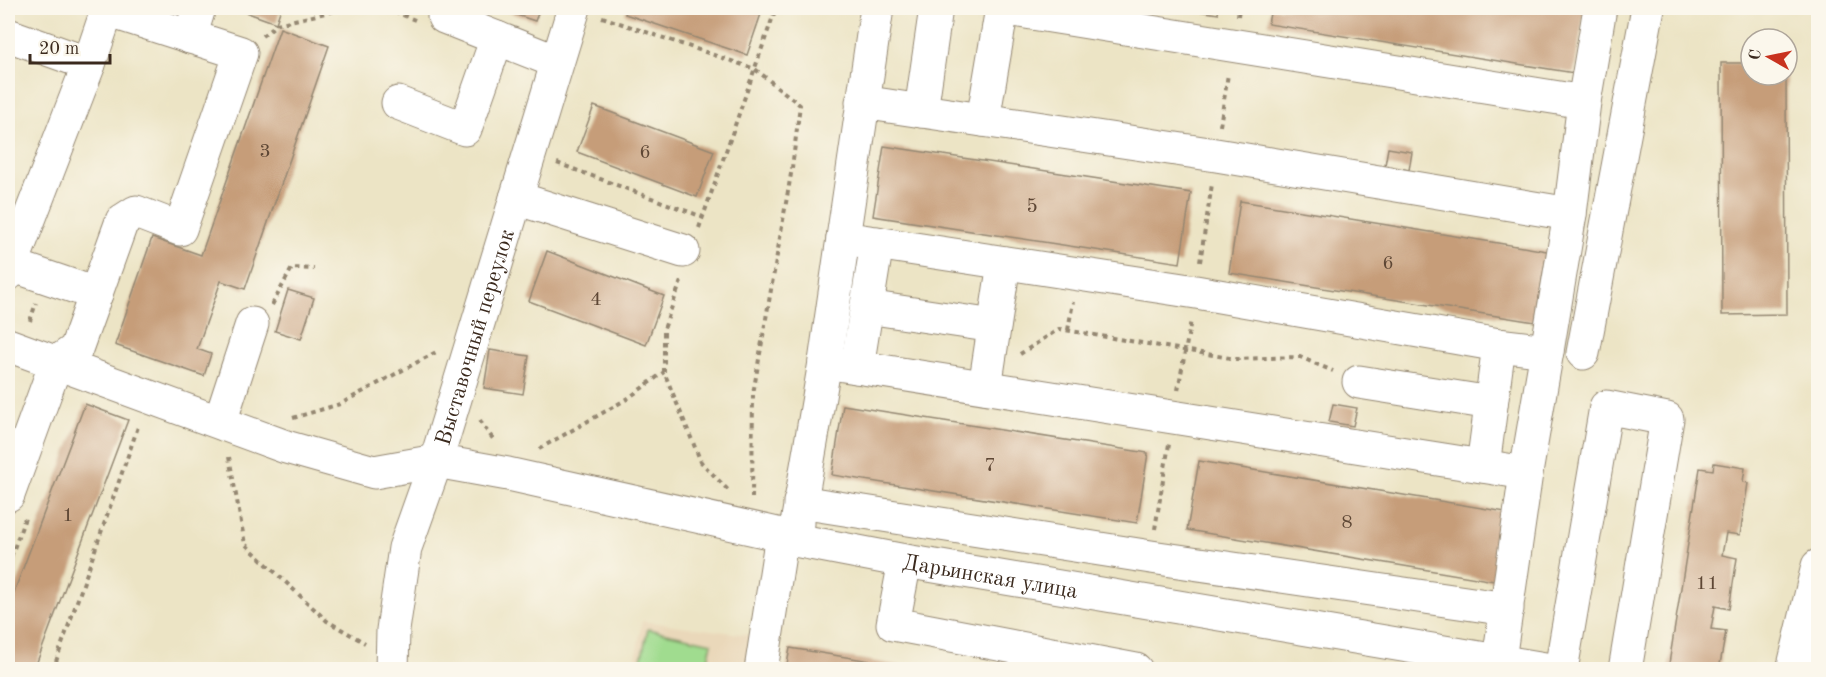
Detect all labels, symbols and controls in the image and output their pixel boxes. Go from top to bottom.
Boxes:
scale bar [30,27,110,65]
north arrow [1739,27,1799,87]
text: 20 m [39,40,79,58]
text: С [1747,48,1765,61]
house number: 3 [259,142,271,162]
house number: 6 [639,143,651,163]
house number: 5 [1026,197,1038,217]
street label: Выставочный переулок [432,227,519,448]
house number: 6 [1382,254,1394,274]
house number: 4 [590,290,602,310]
house number: 7 [984,456,996,476]
house number: 1 [62,506,74,526]
house number: 8 [1341,513,1353,533]
street label: Дарьинская улица [901,552,1079,603]
house number: 11 [1695,574,1719,594]

